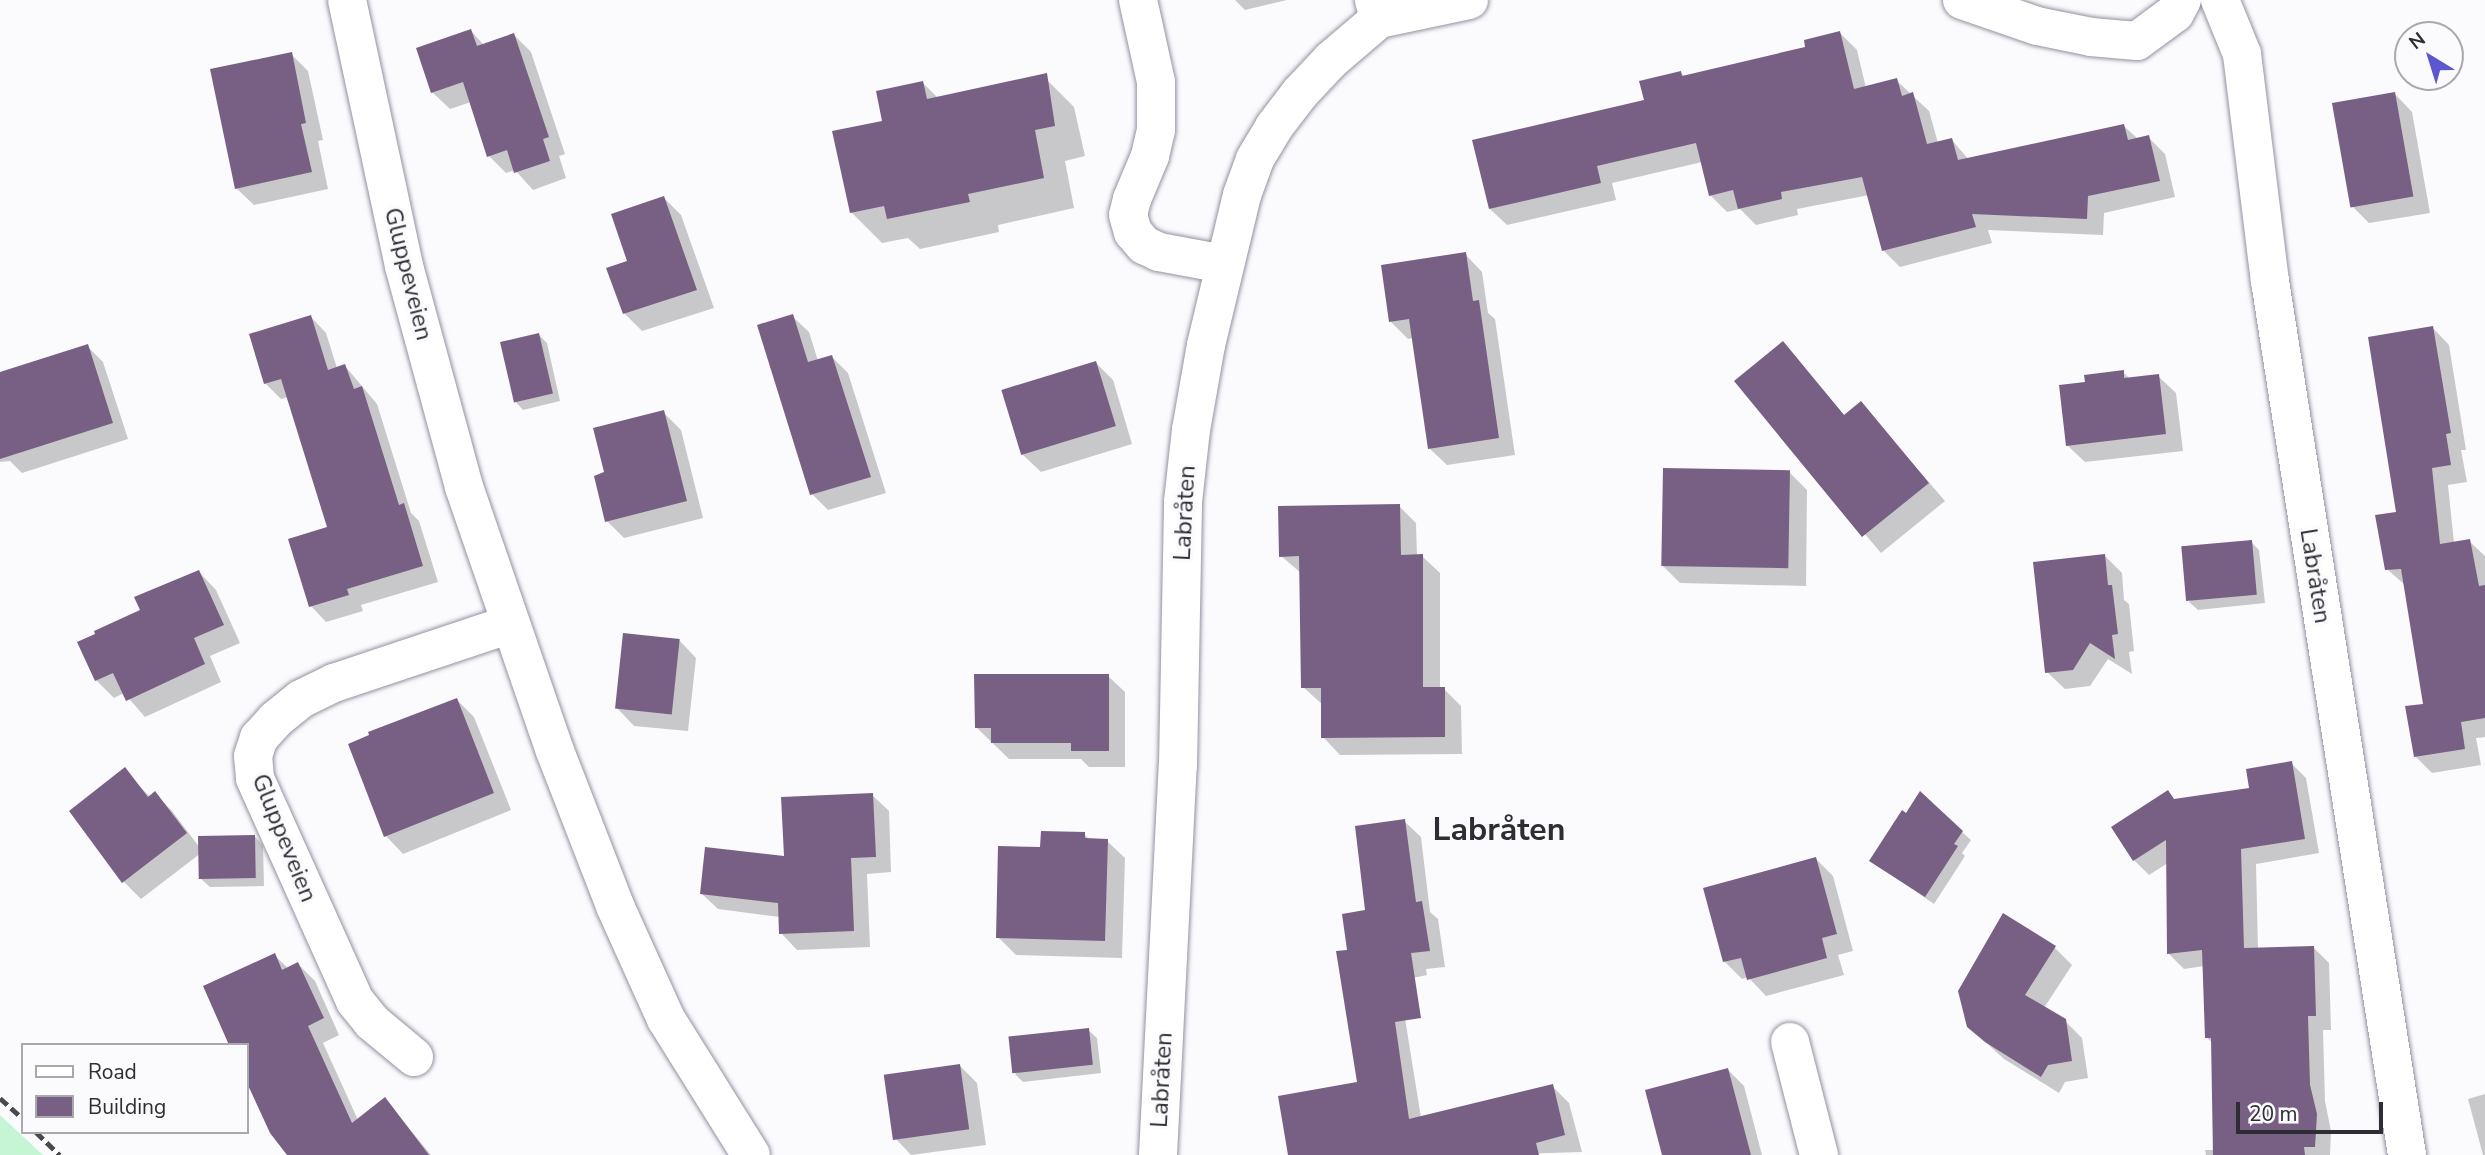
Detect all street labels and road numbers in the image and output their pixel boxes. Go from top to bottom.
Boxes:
street label: Gluppeveien [378,205,438,343]
street label: Labråten [1168,465,1202,561]
street label: Labråten [2293,527,2337,625]
street label: Gluppeveien [245,770,323,906]
street label: Labråten [1145,1032,1179,1128]

